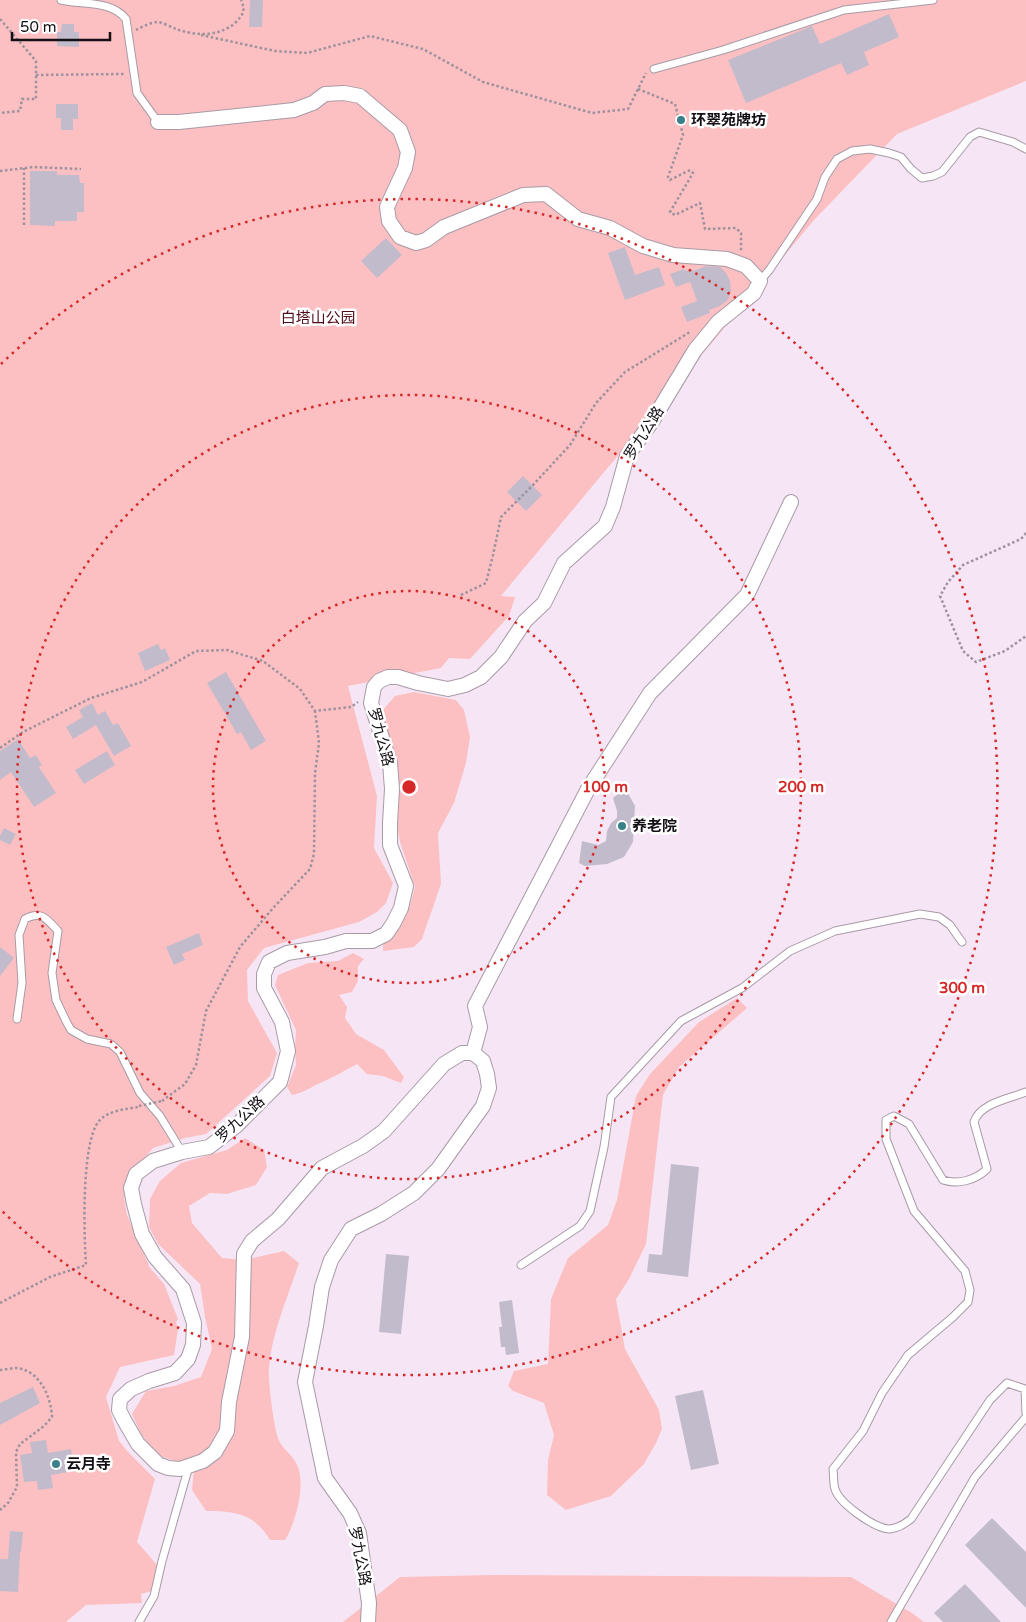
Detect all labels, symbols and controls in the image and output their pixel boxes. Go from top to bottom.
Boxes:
scale bar [12,10,110,42]
text: 50 m [20,18,57,36]
place label: 环翠苑牌坊 [691,111,766,129]
marker: 环翠苑牌坊 [675,114,687,126]
park label: 白塔山公园 [280,309,356,327]
street label: 罗九公路 [620,403,668,463]
street label: 罗九公路 [365,706,397,768]
centre of rings [400,778,418,796]
text: 100 m [582,778,628,796]
text: 200 m [778,778,824,796]
place label: 养老院 [632,817,677,835]
marker: 养老院 [616,820,628,832]
text: 300 m [939,979,985,997]
street label: 罗九公路 [212,1092,268,1146]
place label: 云月寺 [66,1455,111,1473]
marker: 云月寺 [50,1458,62,1470]
street label: 罗九公路 [345,1525,375,1587]

